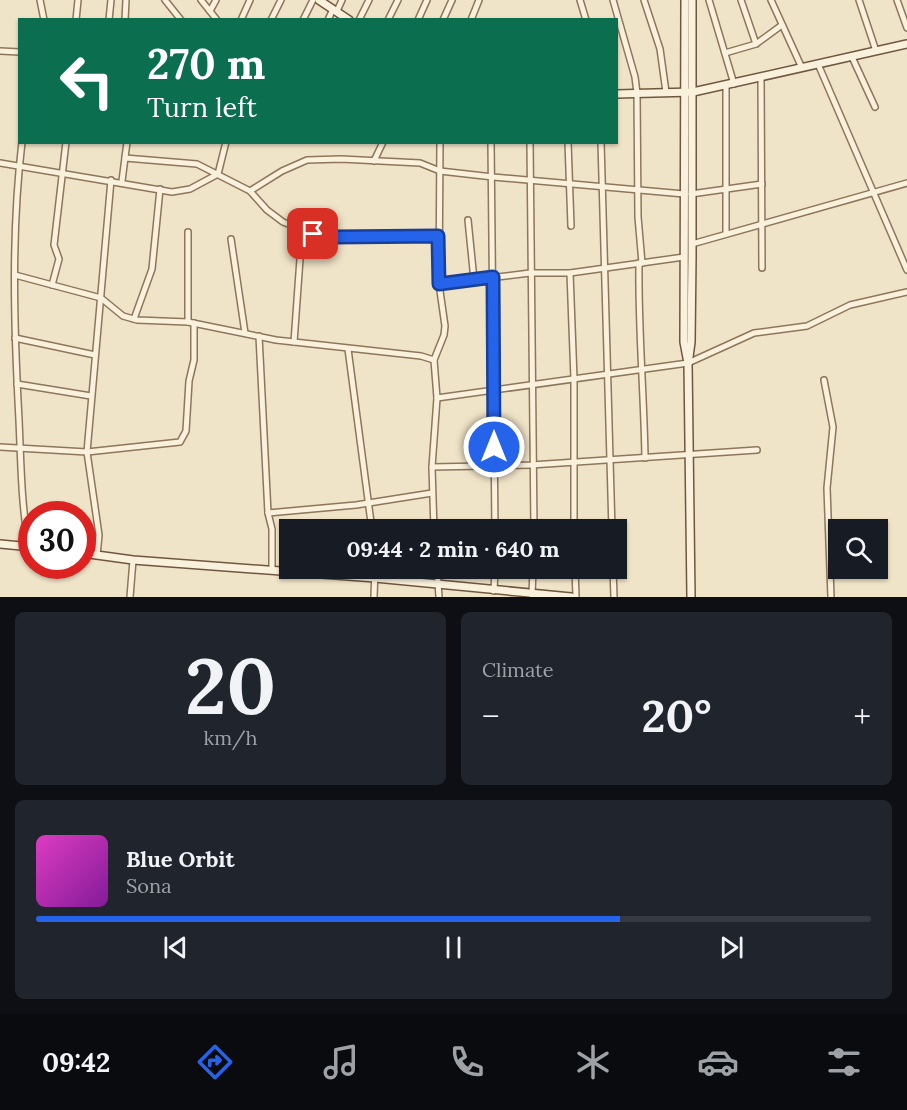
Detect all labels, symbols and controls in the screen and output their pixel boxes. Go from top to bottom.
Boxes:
text: 270 m [147,37,265,91]
icon: left [48,42,126,120]
text: Turn left [147,90,257,124]
pin [287,208,338,259]
icon: arrive [296,217,329,250]
position arrow [462,415,526,479]
speed limit sign: 30 [18,501,96,579]
map controls [828,519,888,579]
button: search [828,519,888,579]
text: 09:44 · 2 min · 640 m [346,535,560,563]
text: 20 [185,636,276,735]
text: Climate [482,657,554,682]
text: 20° [642,687,711,744]
text: − [482,695,500,737]
text: + [853,695,871,737]
text: km/h [203,725,258,750]
text: Blue Orbit [126,845,234,873]
text: Sona [126,873,172,898]
icon: previous [159,931,192,964]
icon: pause [437,931,470,964]
icon: next [715,931,748,964]
icon: directions [194,1041,236,1083]
icon: music [320,1041,362,1083]
icon: phone [446,1041,488,1083]
icon: climate [572,1041,614,1083]
icon: car [697,1041,739,1083]
icon: filters [823,1041,865,1083]
text: 09:42 [42,1045,111,1079]

